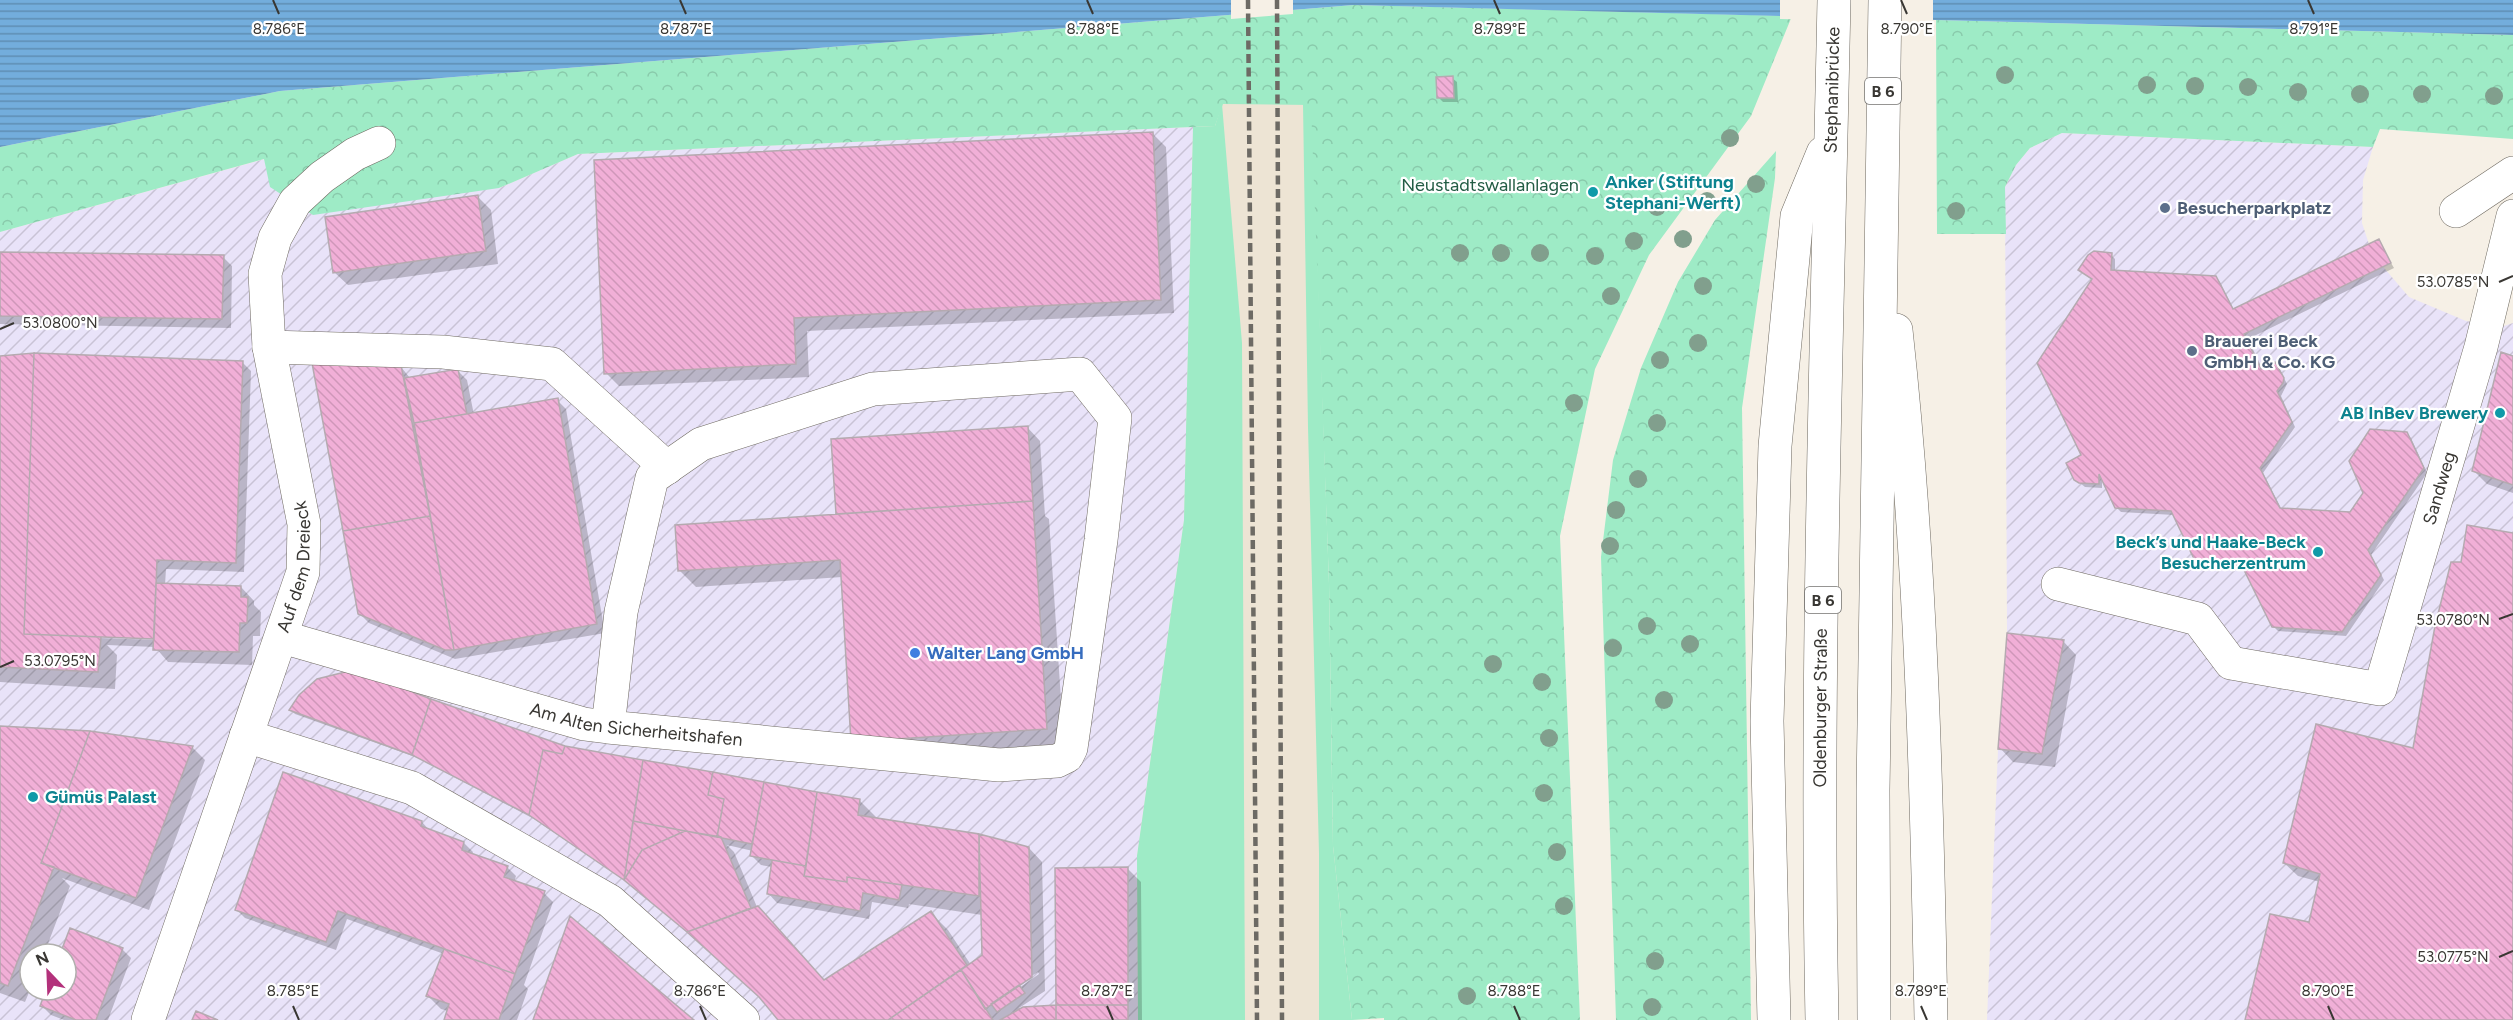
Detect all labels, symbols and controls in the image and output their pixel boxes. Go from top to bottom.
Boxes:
text: 8.786°E [253,20,305,38]
text: 8.787°E [660,20,712,38]
text: 8.788°E [1066,20,1120,38]
text: 8.789°E [1474,20,1526,38]
text: 8.790°E [1881,20,1933,38]
text: 8.791°E [2289,20,2339,38]
street label: Stephanibrücke [1820,26,1844,154]
road number: B 6 [1865,78,1901,104]
place label: Anker (Stiftung Stephani-Werft) [1605,171,1741,214]
park label: Neustadtswallanlagen [1401,174,1579,196]
marker: Anker (Stiftung Stephani-Werft) [1586,185,1600,199]
place label: Besucherparkplatz [2177,197,2331,219]
marker: Besucherparkplatz [2158,201,2172,215]
text: 53.0785°N [2417,273,2489,291]
text: 53.0800°N [22,314,98,332]
place label: Brauerei Beck GmbH & Co. KG [2204,330,2335,373]
marker: Brauerei Beck GmbH & Co. KG [2185,344,2199,358]
place label: AB InBev Brewery [2340,402,2489,424]
marker: AB InBev Brewery [2493,406,2507,420]
street label: Sandweg [2418,449,2461,527]
street label: Auf dem Dreieck [272,499,315,635]
place label: Beck’s und Haake-Beck Besucherzentrum [2115,531,2306,574]
marker: Beck’s und Haake-Beck Besucherzentrum [2311,545,2325,559]
road number: B 6 [1805,587,1841,613]
text: 53.0780°N [2416,611,2490,629]
street label: Oldenburger Straße [1809,628,1832,788]
place label: Walter Lang GmbH [927,642,1084,664]
marker: Walter Lang GmbH [908,646,922,660]
text: 53.0795°N [24,652,96,670]
street label: Am Alten Sicherheitshafen [527,698,744,751]
place label: Gümüs Palast [45,786,157,808]
marker: Gümüs Palast [26,790,40,804]
north arrow [18,942,78,1002]
text: N [33,947,52,970]
text: 53.0775°N [2417,948,2489,966]
text: 8.785°E [267,982,319,1000]
text: 8.786°E [674,982,726,1000]
text: 8.787°E [1081,982,1133,1000]
text: 8.788°E [1487,982,1541,1000]
text: 8.789°E [1895,982,1947,1000]
text: 8.790°E [2302,982,2354,1000]

